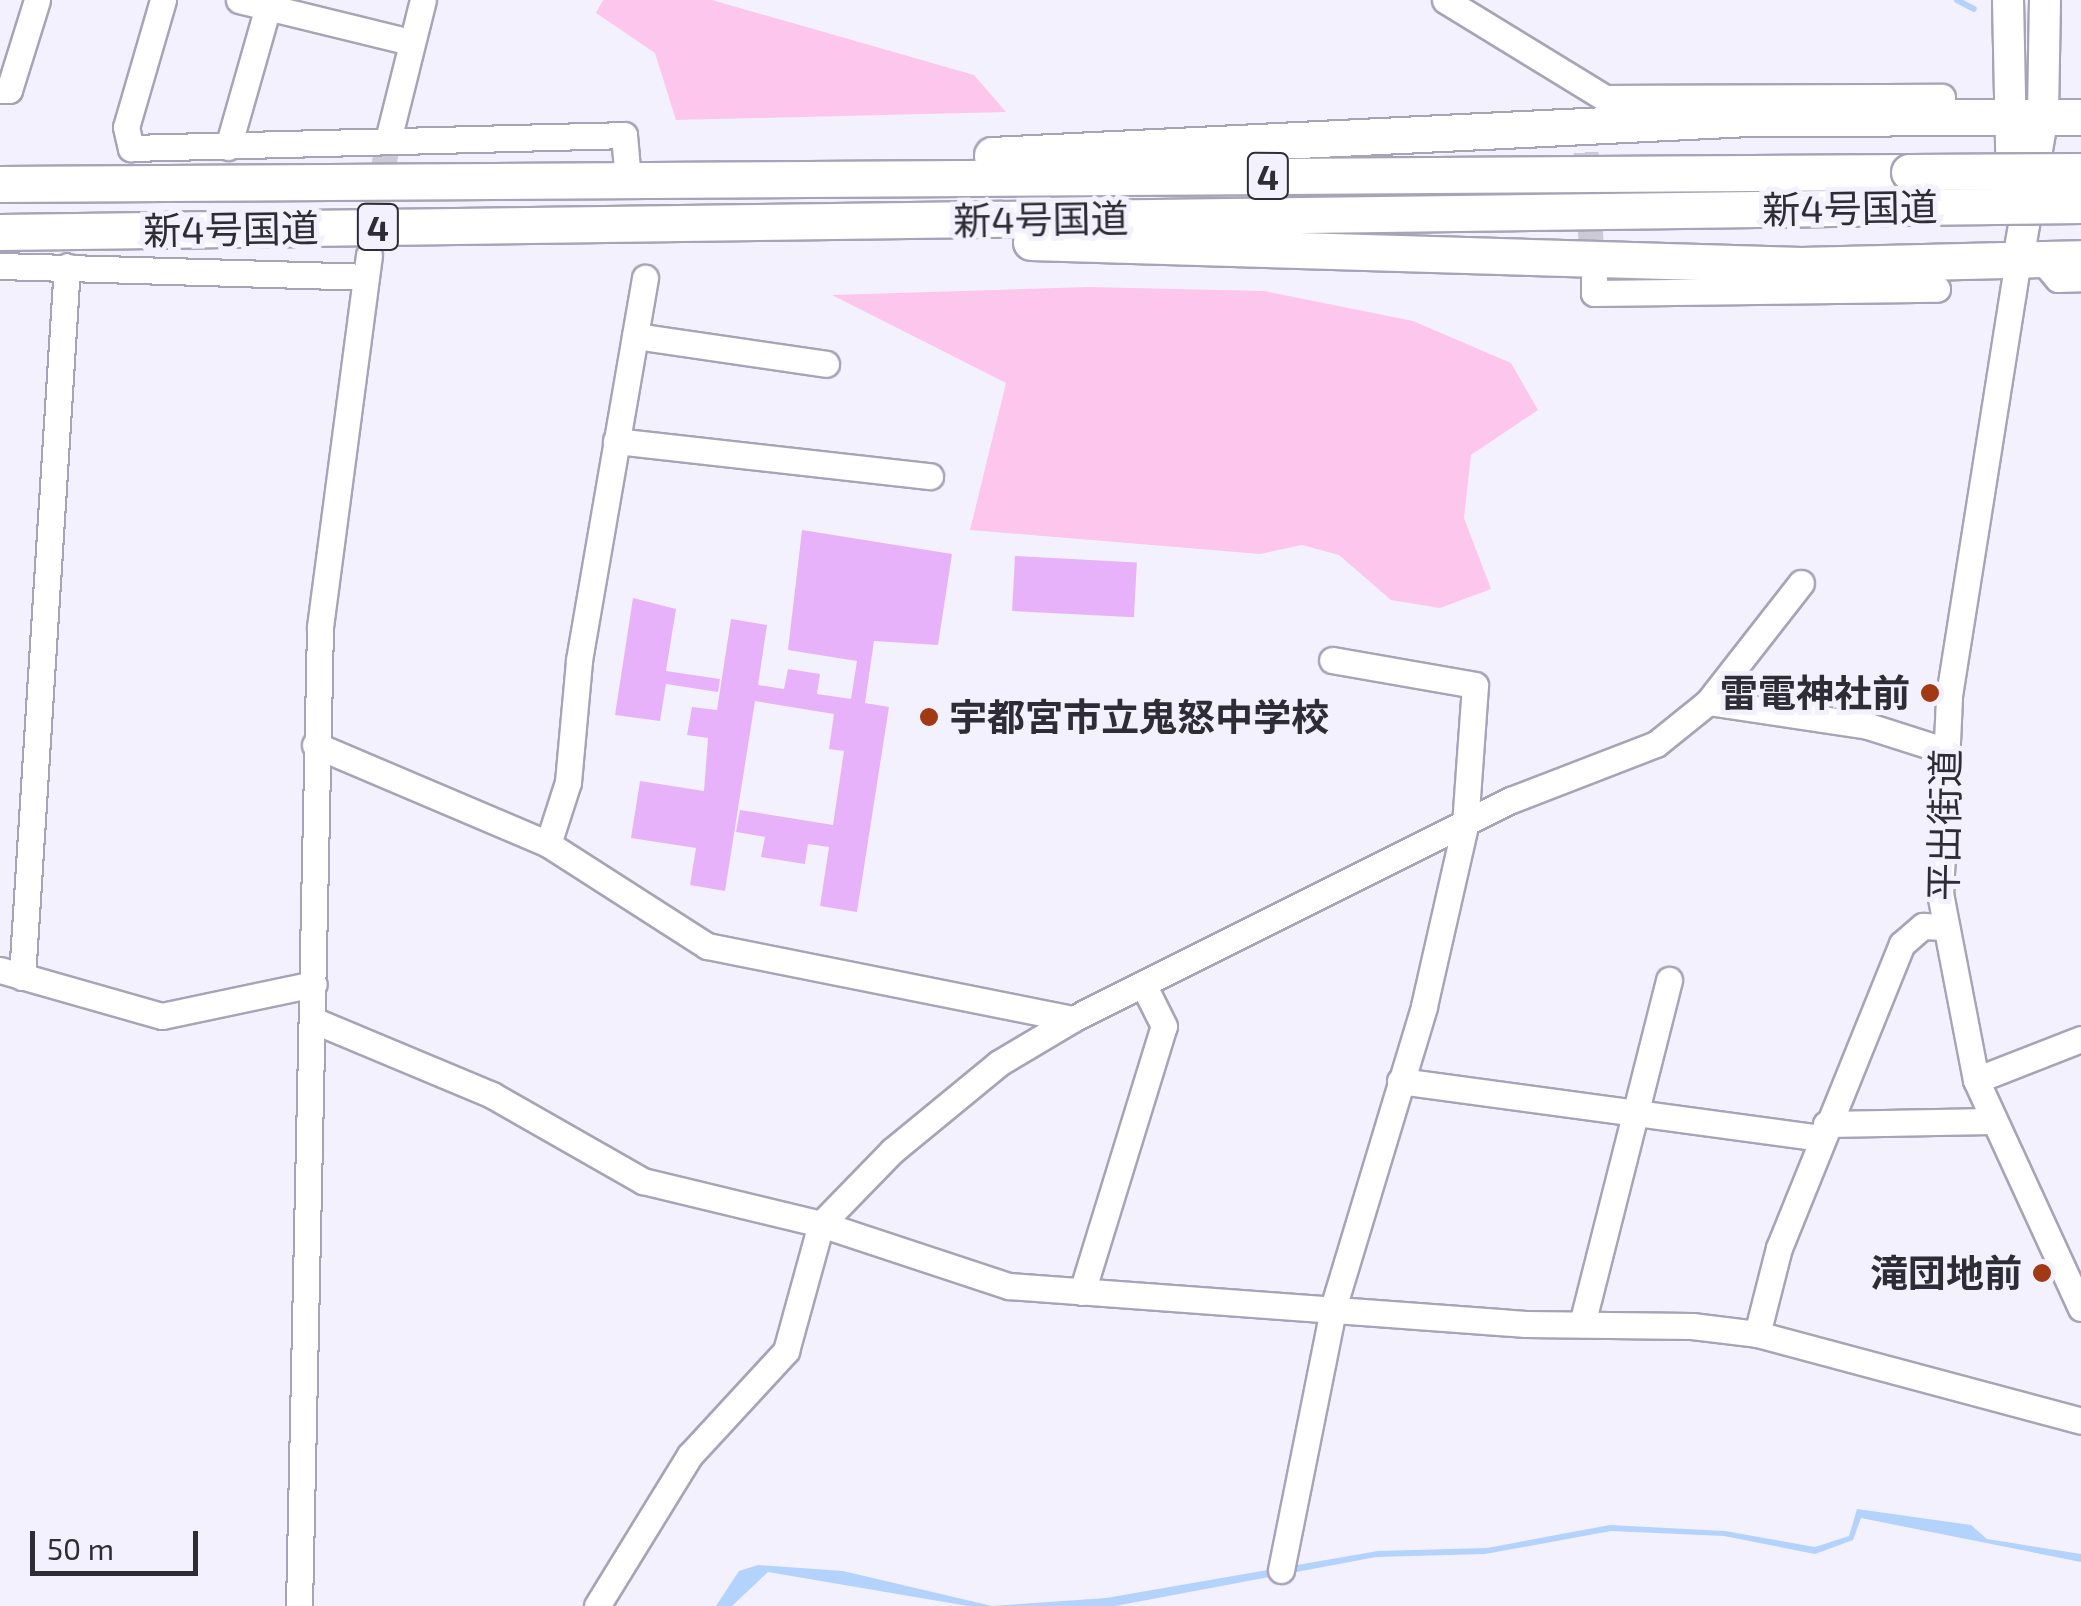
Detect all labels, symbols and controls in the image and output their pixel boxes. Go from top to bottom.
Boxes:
road number: 4 [1246,146,1290,206]
street label: 新4号国道 [1762,184,1938,232]
street label: 新4号国道 [953,195,1129,243]
road number: 4 [356,197,400,257]
street label: 新4号国道 [143,205,319,253]
place label: 雷電神社前 [1720,670,1910,716]
marker: 雷電神社前 [1919,682,1941,704]
place label: 宇都宮市立鬼怒中学校 [949,694,1329,740]
marker: 宇都宮市立鬼怒中学校 [918,706,940,728]
street label: 平出街道 [1920,749,1968,901]
place label: 滝団地前 [1870,1250,2022,1296]
marker: 滝団地前 [2031,1262,2053,1284]
scale bar [35,1511,202,1573]
text: 50 m [47,1530,114,1566]

